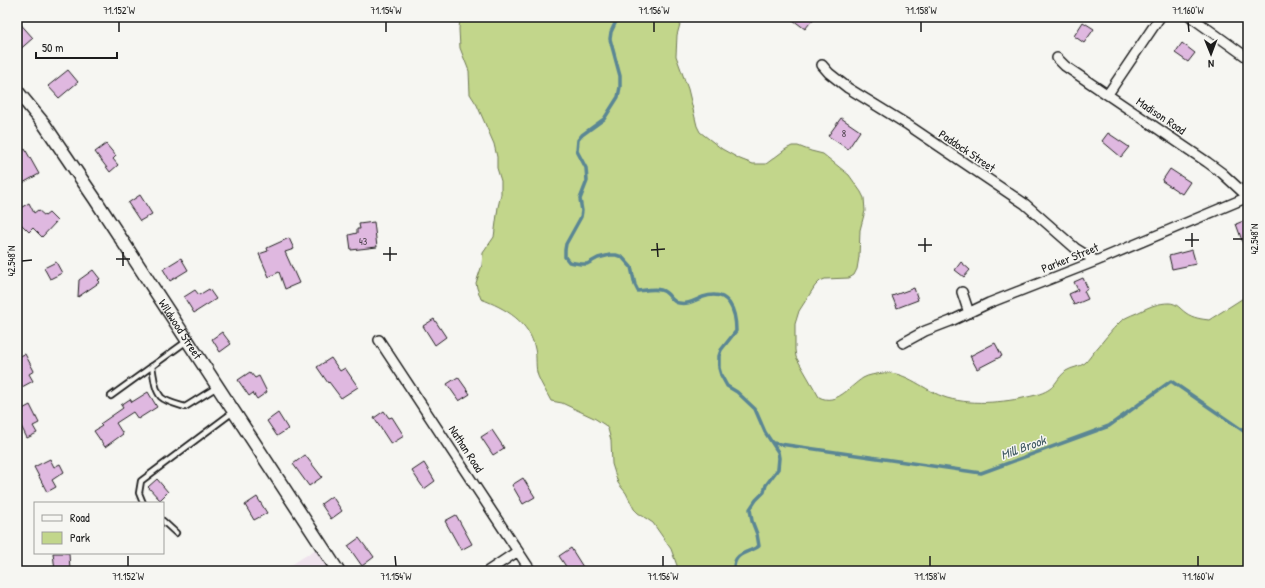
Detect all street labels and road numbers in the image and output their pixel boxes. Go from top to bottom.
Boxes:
street label: Madison Road [1133,93,1190,139]
street label: Paddock Street [936,125,1000,176]
street label: Parker Street [1039,238,1102,277]
street label: Wildwood Street [155,296,207,363]
street label: Nathan Road [445,422,488,476]

